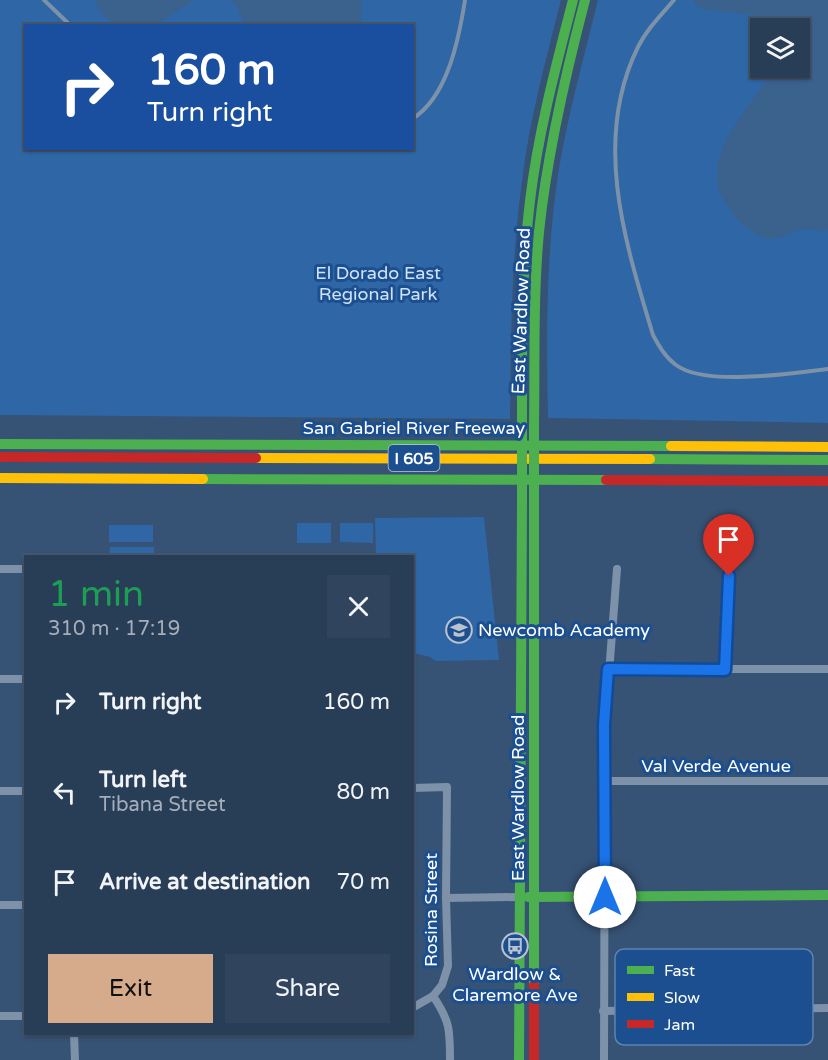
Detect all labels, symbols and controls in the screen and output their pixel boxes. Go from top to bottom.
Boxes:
map controls [750,18,810,78]
button: layers [750,18,810,78]
text: 160 m [147,45,276,96]
icon: right [48,48,126,126]
text: Turn right [147,96,273,129]
street label: East Wardlow Road [507,227,535,395]
park label: El Dorado East Regional Park [315,262,441,305]
street label: San Gabriel River Freeway [303,417,525,439]
road number: I 605 [388,445,440,471]
pin [703,514,754,576]
icon: arrive [712,523,745,556]
text: 1 min [48,573,144,616]
button: close [327,575,390,638]
school or university icon: Newcomb Academy [444,615,474,645]
text: 310 m · 17:19 [48,617,180,641]
place label: Newcomb Academy [478,619,650,641]
icon: right [48,686,81,719]
text: Turn right [99,689,201,715]
text: 160 m [323,689,390,715]
street label: East Wardlow Road [507,715,529,881]
street label: Val Verde Avenue [641,755,791,777]
text: Turn left [99,767,187,793]
icon: left [48,776,81,809]
text: 80 m [336,779,390,805]
text: Tibana Street [99,793,226,817]
street label: Rosina Street [420,853,442,967]
position arrow [573,865,637,929]
icon: arrive [48,866,81,899]
text: Arrive at destination [99,869,310,895]
text: 70 m [336,869,390,895]
bus stop icon: Wardlow & Claremore Ave [500,931,530,961]
legend [615,949,813,1045]
button: Exit [48,954,213,1023]
button: Share [225,954,390,1023]
text: Fast [664,961,695,981]
place label: Wardlow & Claremore Ave [452,963,578,1006]
text: Slow [664,988,700,1008]
text: Jam [664,1015,695,1035]

